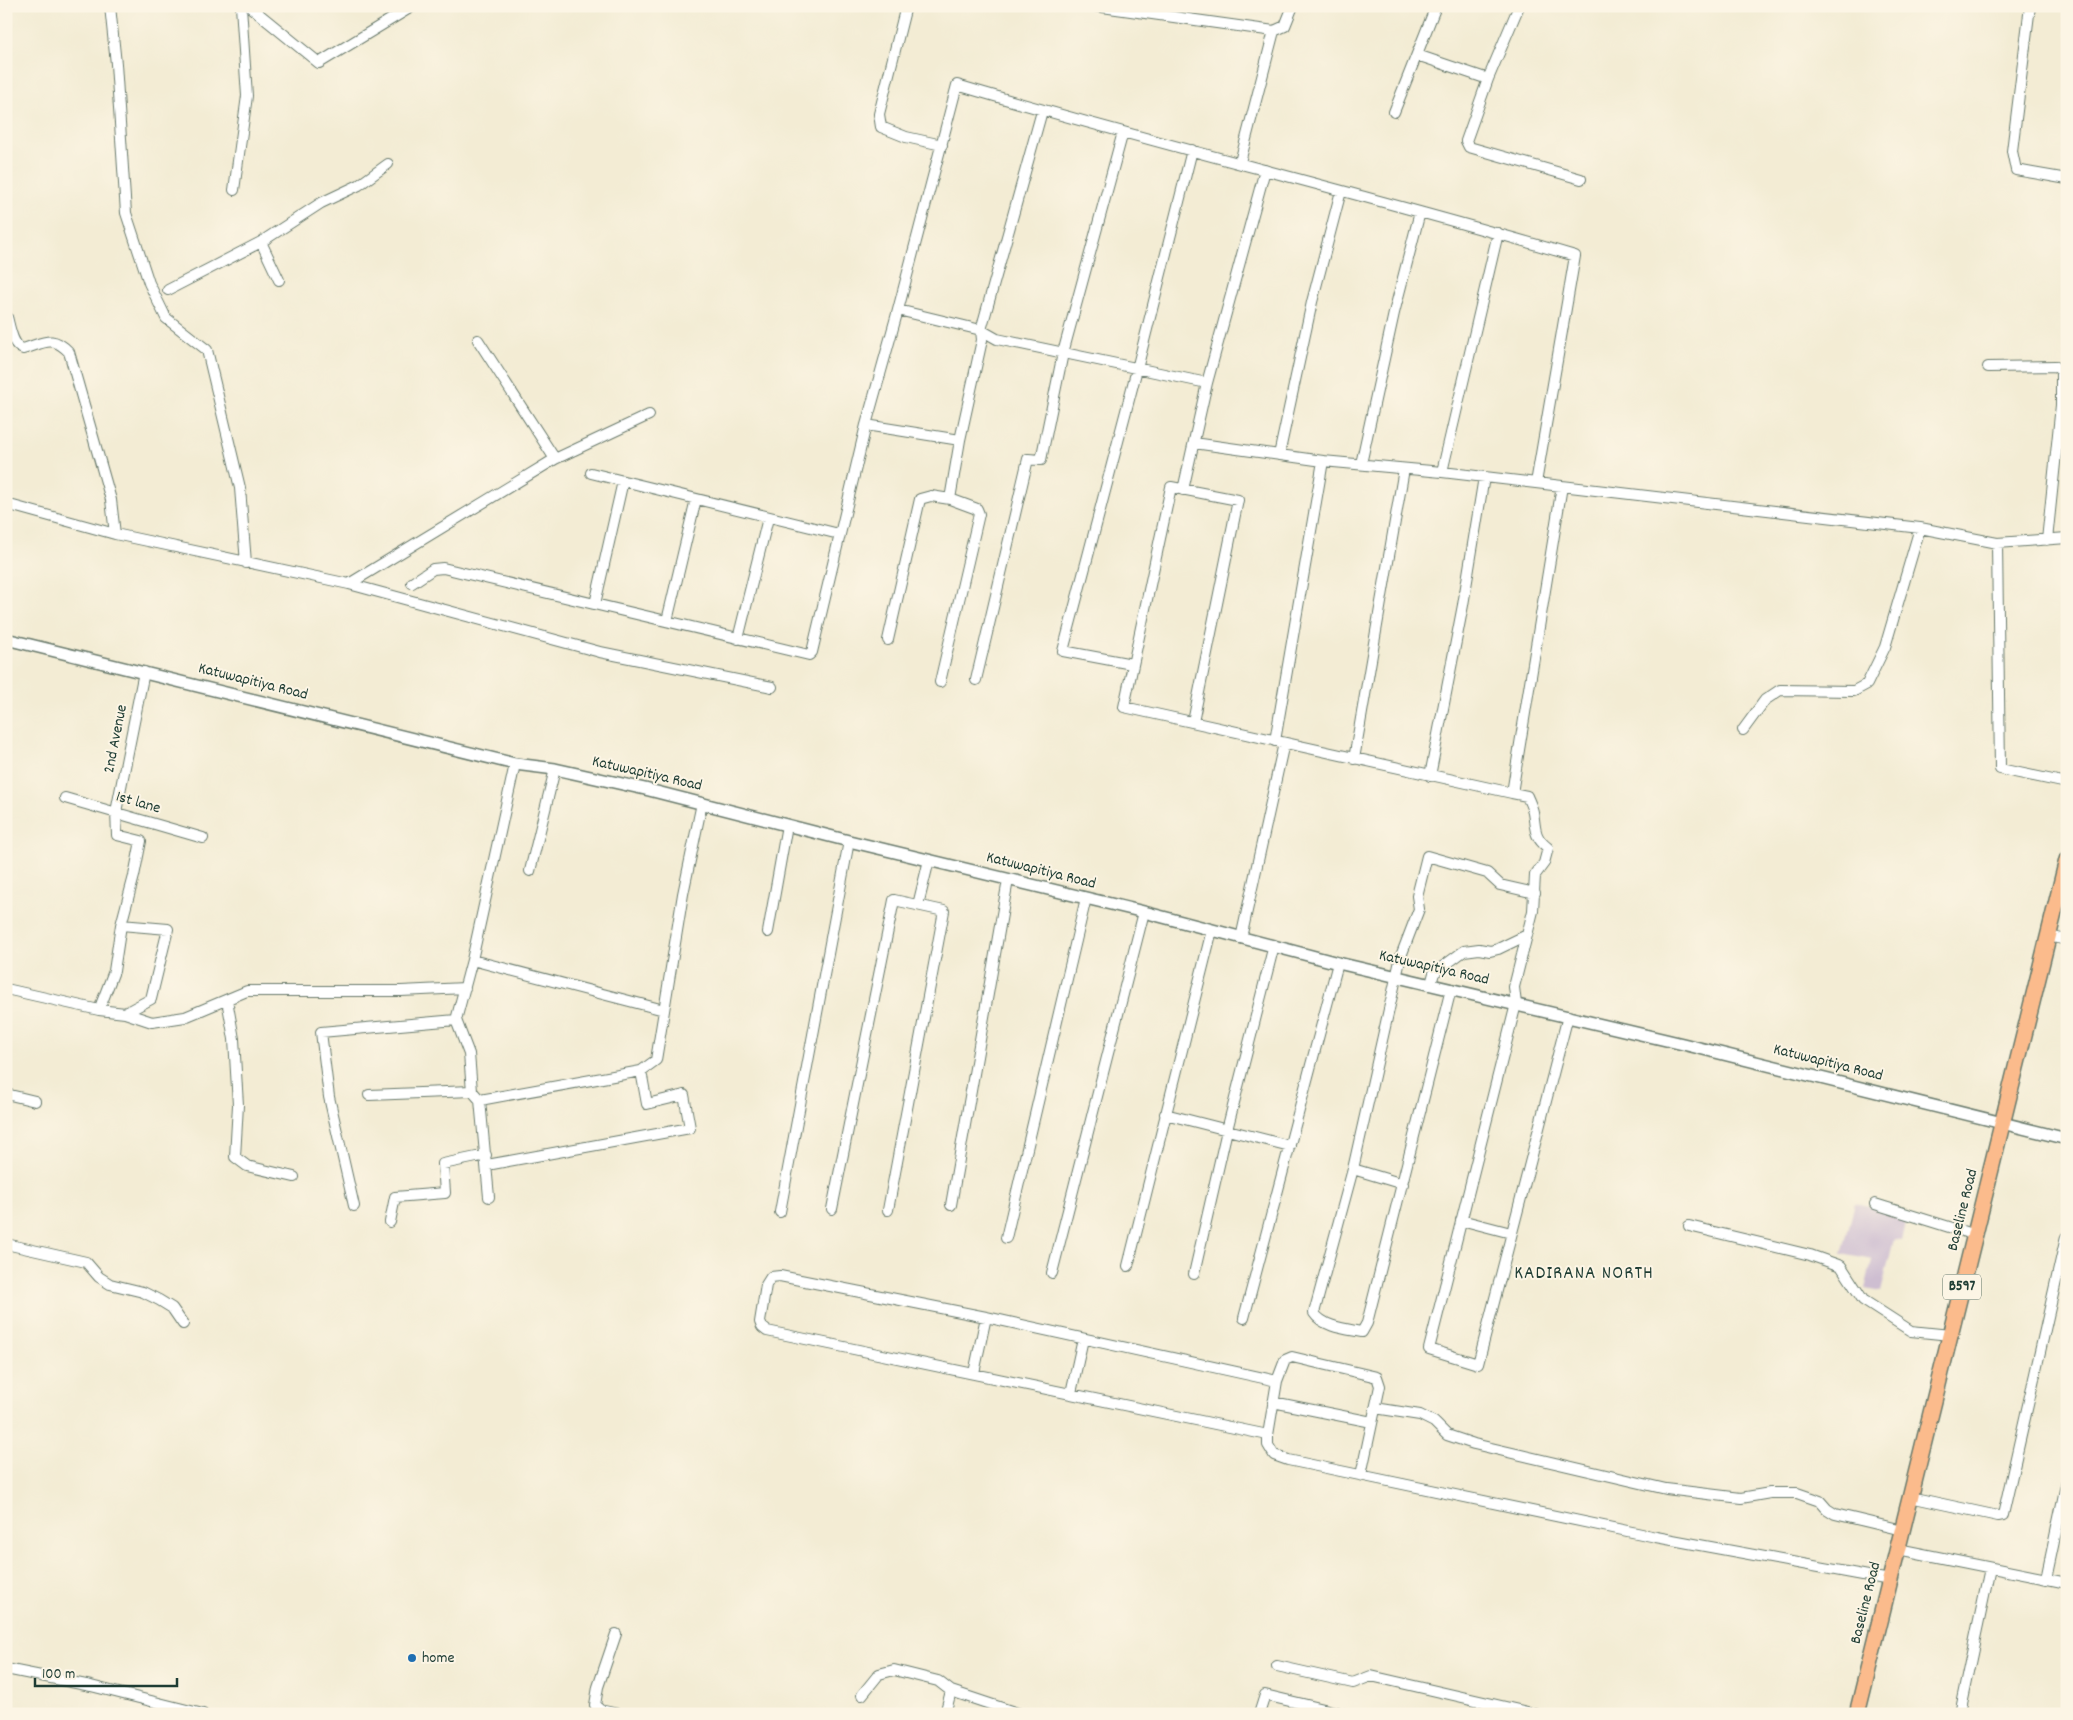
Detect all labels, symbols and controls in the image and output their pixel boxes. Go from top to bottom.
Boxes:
street label: Katuwapitiya Road [196,657,310,707]
street label: 2nd Avenue [98,703,134,775]
street label: Katuwapitiya Road [590,750,704,798]
street label: 1st lane [113,786,163,820]
street label: Katuwapitiya Road [984,846,1098,896]
street label: Katuwapitiya Road [1377,944,1491,992]
street label: Katuwapitiya Road [1771,1038,1885,1088]
street label: Baseline Road [1942,1167,1984,1253]
district label: KADIRANA NORTH [1514,1261,1654,1288]
road number: B597 [1943,1274,1981,1300]
street label: Baseline Road [1845,1560,1887,1646]
place label: home [422,1647,454,1670]
marker: home [406,1652,418,1664]
scale bar [35,1655,178,1687]
text: 100 m [42,1664,75,1686]

